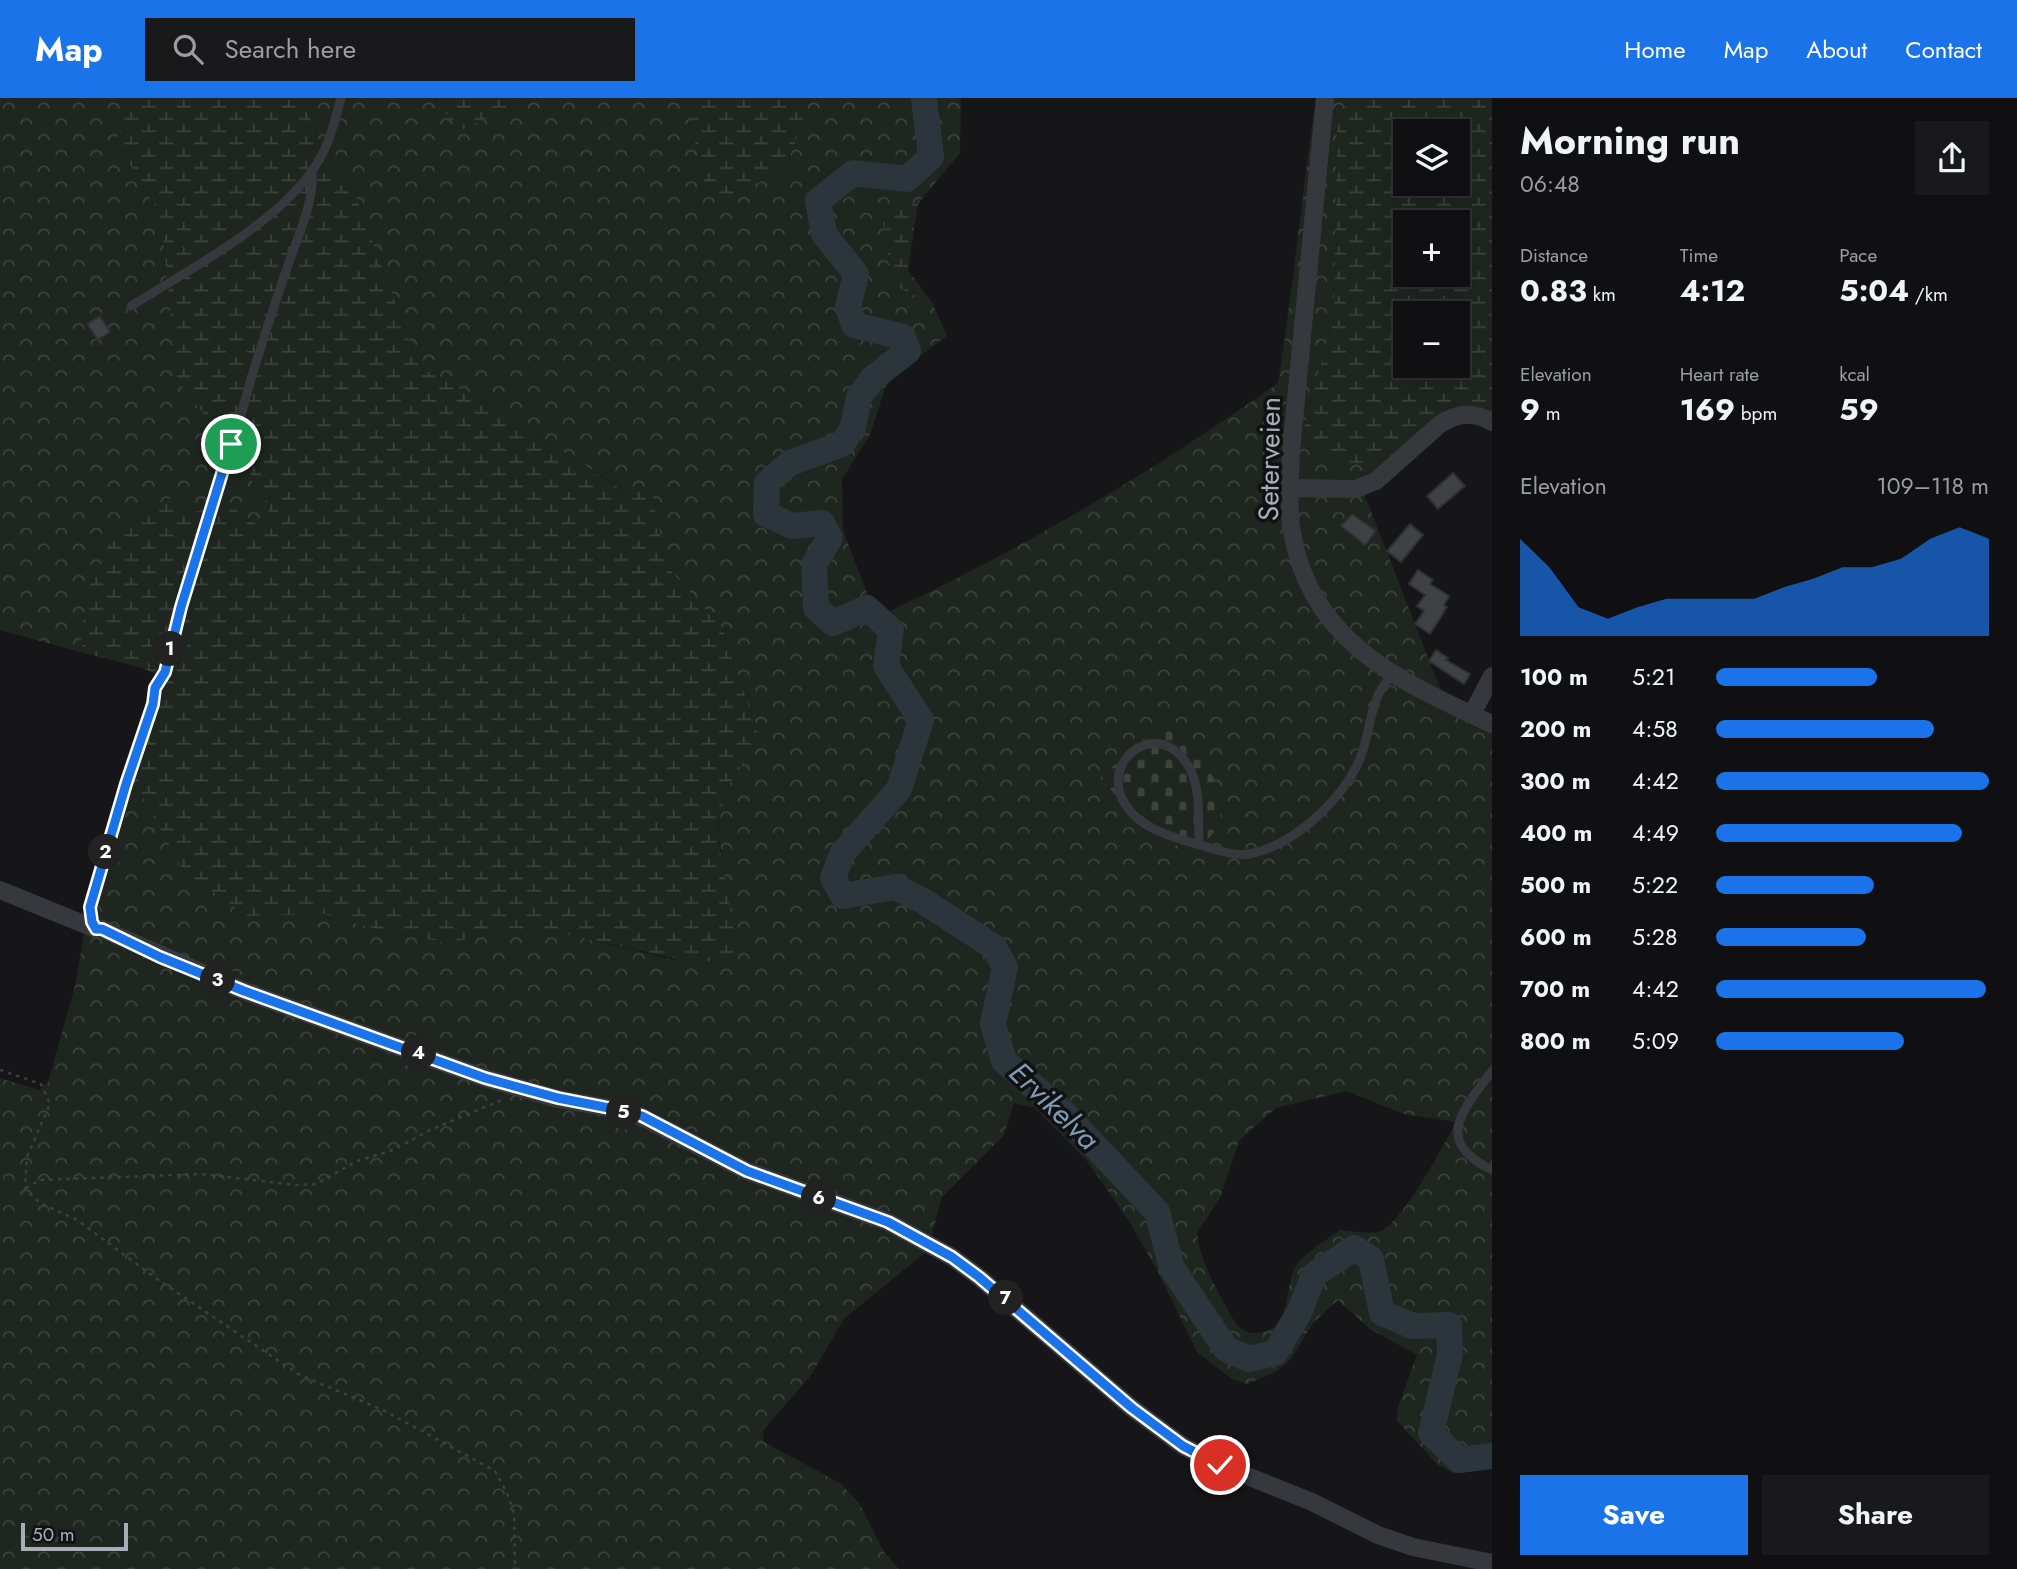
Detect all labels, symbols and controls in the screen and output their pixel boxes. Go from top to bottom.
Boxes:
search box [145,18,635,81]
text: Map [35,26,103,73]
icon: search [169,30,207,68]
text: Search here [225,30,356,68]
text: Home [1624,32,1686,67]
text: Map [1724,32,1768,67]
text: About [1806,32,1867,67]
text: Contact [1905,32,1982,67]
text: Morning run [1520,113,1740,168]
map controls [1393,119,1470,378]
button: layers [1393,119,1470,196]
button: share [1915,121,1989,195]
text: 06:48 [1520,167,1580,201]
button: + [1393,210,1470,287]
text: Distance [1520,242,1588,269]
text: Time [1680,242,1718,269]
text: Pace [1839,242,1877,269]
text: 0.83 [1520,269,1587,312]
text: 4:12 [1680,269,1745,312]
text: 5:04 [1839,269,1909,312]
text: km [1587,281,1616,308]
text: /km [1909,281,1948,308]
button: − [1393,301,1470,378]
text: Elevation [1520,361,1592,388]
text: Heart rate [1680,361,1759,388]
text: kcal [1839,361,1870,388]
text: 9 [1520,388,1540,431]
text: 169 [1680,388,1735,431]
text: 59 [1839,388,1879,431]
street label: Seterveien [1248,397,1291,521]
text: m [1540,400,1561,427]
text: bpm [1735,400,1777,427]
pin [201,414,261,474]
icon: arrive [212,425,250,463]
text: Elevation [1520,469,1607,503]
text: 109–118 m [1876,469,1989,503]
pin: 1 [152,632,188,666]
text: 1 [165,635,174,662]
text: 100 m [1520,660,1588,694]
text: 5:21 [1632,660,1675,694]
text: 200 m [1520,712,1591,746]
text: 4:58 [1632,712,1678,746]
text: 300 m [1520,764,1591,798]
text: 4:42 [1632,764,1679,798]
text: 400 m [1520,816,1592,850]
text: 4:49 [1632,816,1679,850]
pin: 2 [88,834,124,870]
text: 2 [99,838,112,865]
text: 500 m [1520,868,1591,902]
text: 5:22 [1632,868,1678,902]
text: 600 m [1520,920,1592,954]
text: 5:28 [1632,920,1678,954]
pin: 3 [200,962,235,998]
text: 3 [212,966,223,993]
text: 700 m [1520,972,1590,1006]
text: 4:42 [1632,972,1679,1006]
text: 800 m [1520,1024,1591,1058]
text: 5:09 [1632,1024,1679,1058]
pin: 4 [402,1035,436,1070]
text: 4 [412,1039,425,1066]
water label: Ervikelva [1000,1052,1109,1160]
pin: 5 [606,1094,642,1130]
text: 5 [617,1098,630,1125]
pin: 6 [802,1180,836,1216]
text: 6 [812,1184,825,1211]
pin: 7 [988,1280,1024,1316]
text: 7 [1000,1284,1011,1311]
pin [1190,1435,1250,1495]
icon: check [1201,1446,1239,1484]
button: Save [1520,1475,1748,1555]
button: Share [1762,1475,1989,1555]
scale bar [21,1520,128,1552]
text: 50 m [32,1521,75,1548]

